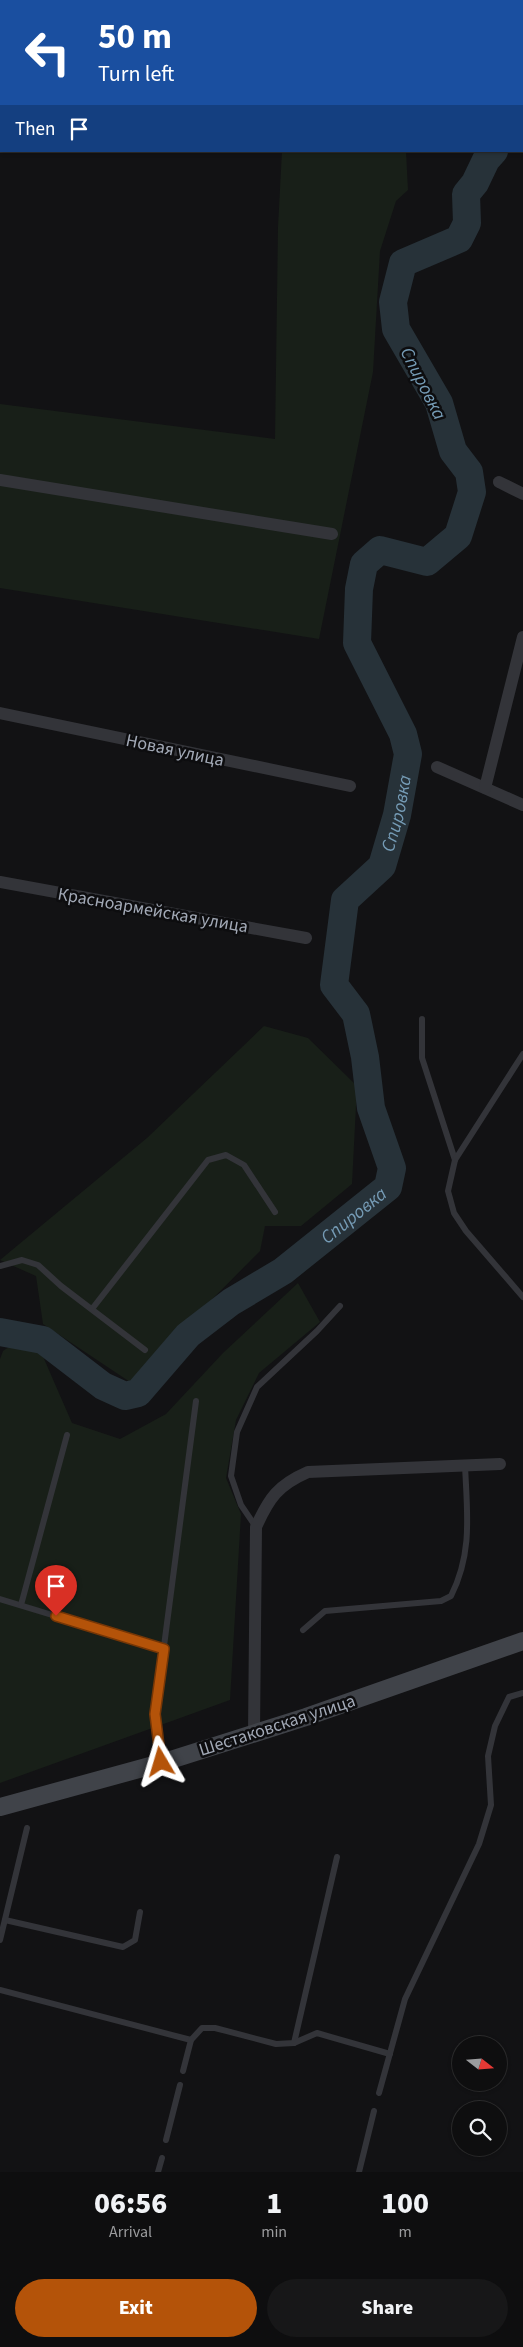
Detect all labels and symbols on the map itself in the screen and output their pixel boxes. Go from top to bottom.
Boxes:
water label: Спировка [393,343,452,425]
street label: Новая улица [124,728,226,773]
water label: Спировка [375,773,419,855]
street label: Красноармейская улица [56,881,250,940]
water label: Спировка [315,1181,393,1251]
pin [35,1565,77,1616]
street label: Шестаковская улица [196,1688,359,1763]
position arrow [134,1735,186,1787]
north arrow [452,2036,508,2091]

